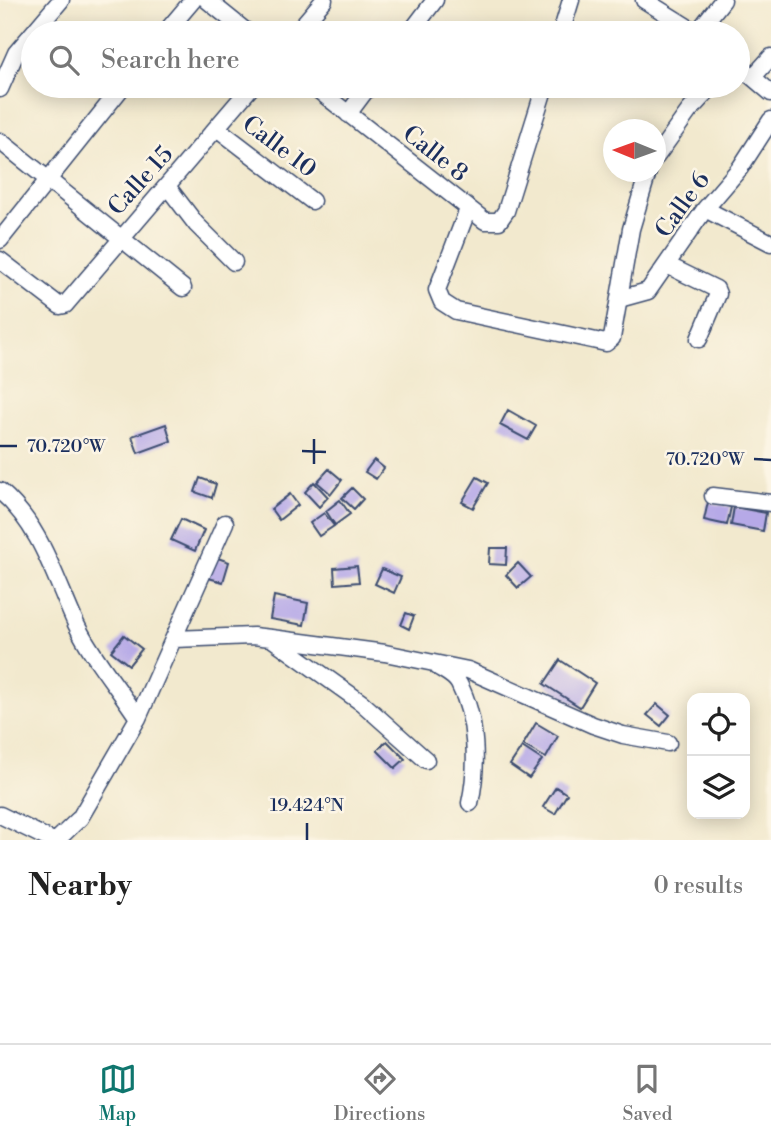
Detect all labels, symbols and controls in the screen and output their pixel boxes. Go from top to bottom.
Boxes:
search box [21,21,750,98]
icon: search [45,41,83,79]
text: Search here [101,44,240,76]
street label: Calle 10 [236,109,322,185]
street label: Calle 8 [396,119,474,189]
north arrow [603,119,666,182]
street label: Calle 15 [102,140,180,222]
street label: Calle 6 [649,166,717,244]
text: 70.720°W [27,435,106,458]
text: 70.720°W [666,448,745,471]
map controls [687,693,750,819]
button: locate [687,693,750,756]
button: layers [687,756,750,819]
text: 19.424°N [270,794,345,817]
text: Nearby [28,867,132,905]
text: 0 results [653,872,743,900]
tab: Map [99,1060,137,1126]
tab: Directions [334,1060,425,1126]
tab: Saved [623,1060,672,1126]

